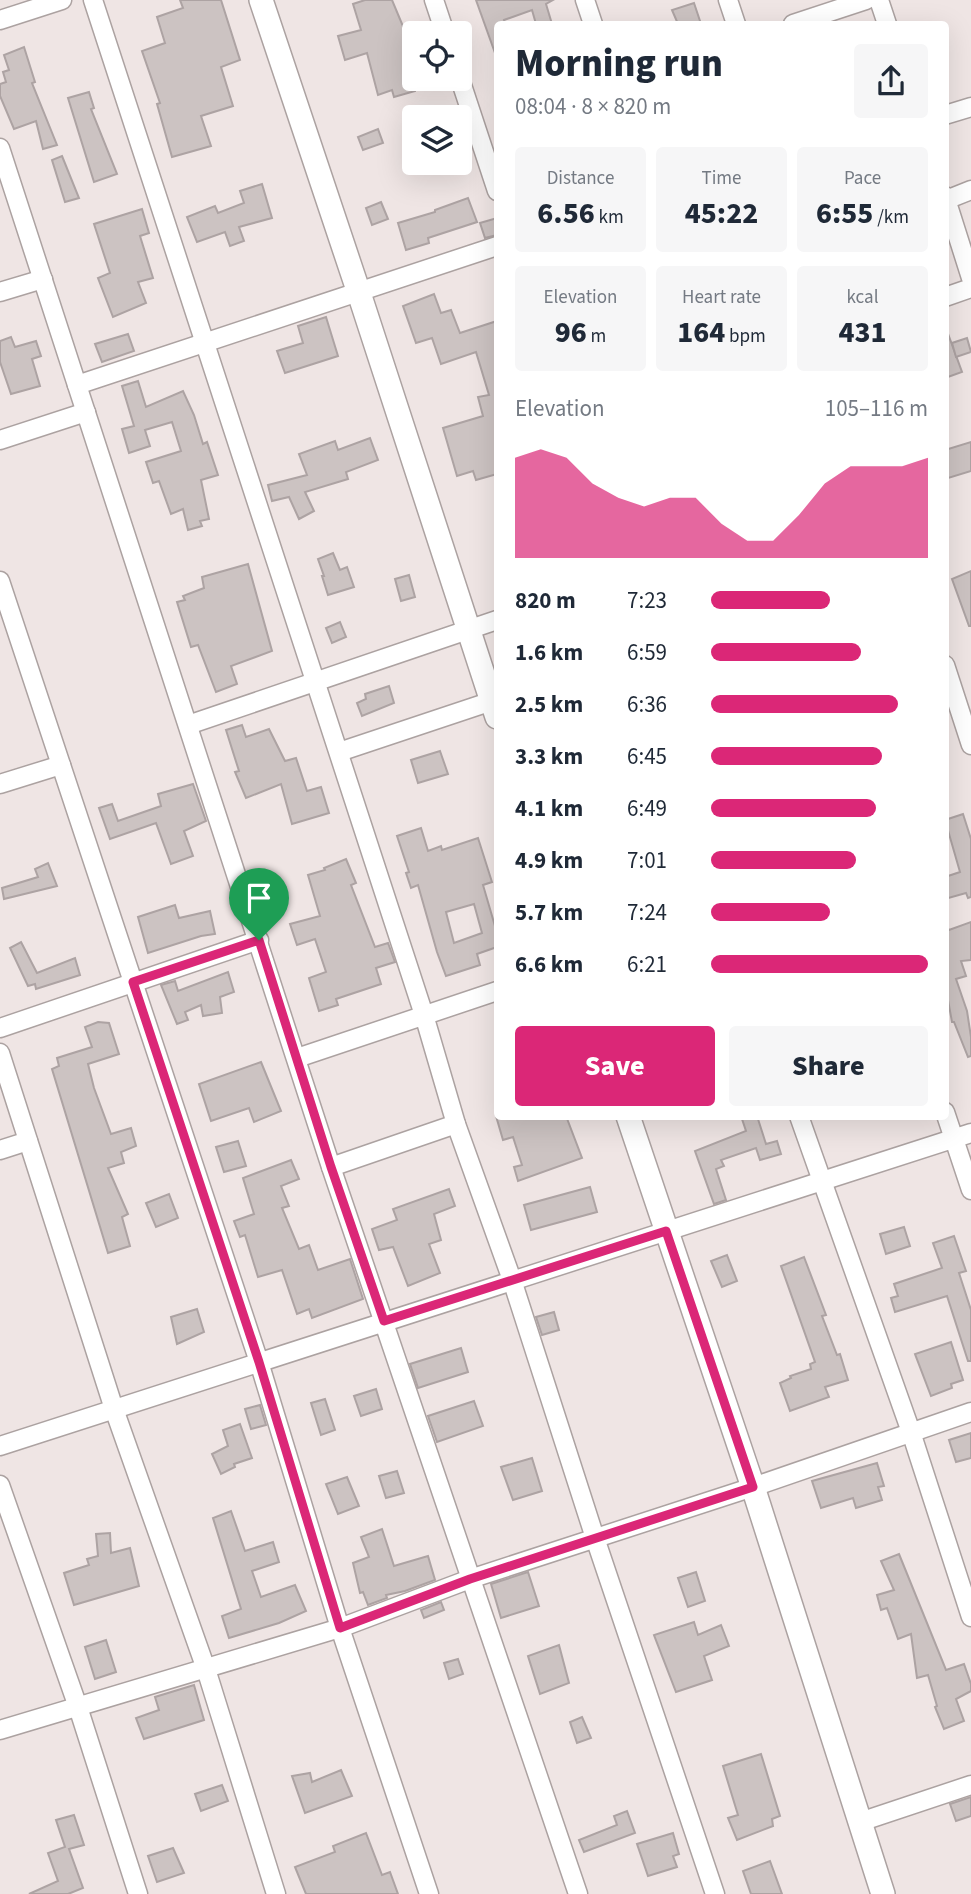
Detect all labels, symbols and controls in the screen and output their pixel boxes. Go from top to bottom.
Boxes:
map controls [402,21,472,175]
button: locate [402,21,472,91]
text: Morning run [515,37,723,91]
button: share [854,44,928,118]
text: 08:04 · 8 × 820 m [515,90,671,123]
button: layers [402,105,472,175]
text: Distance [547,165,614,192]
text: Time [701,165,742,192]
text: Pace [844,165,881,192]
text: 6.56 [537,192,595,235]
text: 45:22 [685,192,758,235]
text: 6:55 [816,192,873,235]
text: km [595,204,624,231]
text: /km [873,204,909,231]
text: Elevation [544,284,617,311]
text: Heart rate [682,284,761,311]
text: kcal [847,284,878,311]
text: 96 [555,311,587,354]
text: 164 [677,311,725,354]
text: 431 [838,311,887,354]
text: m [587,323,606,350]
text: bpm [725,323,766,350]
text: Elevation [515,392,605,425]
text: 105–116 m [825,392,928,425]
text: 820 m [515,584,576,617]
text: 7:23 [627,584,667,617]
text: 1.6 km [515,636,583,669]
text: 6:59 [627,636,667,669]
text: 2.5 km [515,688,583,721]
text: 6:36 [627,688,667,721]
text: 3.3 km [515,740,583,773]
text: 6:45 [627,740,667,773]
text: 4.1 km [515,792,583,825]
text: 6:49 [627,792,667,825]
text: 4.9 km [515,844,583,877]
text: 7:01 [627,844,667,877]
pin [229,868,289,940]
icon: arrive [240,879,278,917]
text: 5.7 km [515,896,583,929]
text: 7:24 [627,896,667,929]
text: 6.6 km [515,948,583,981]
text: 6:21 [627,948,667,981]
button: Save [515,1026,715,1106]
button: Share [729,1026,928,1106]

